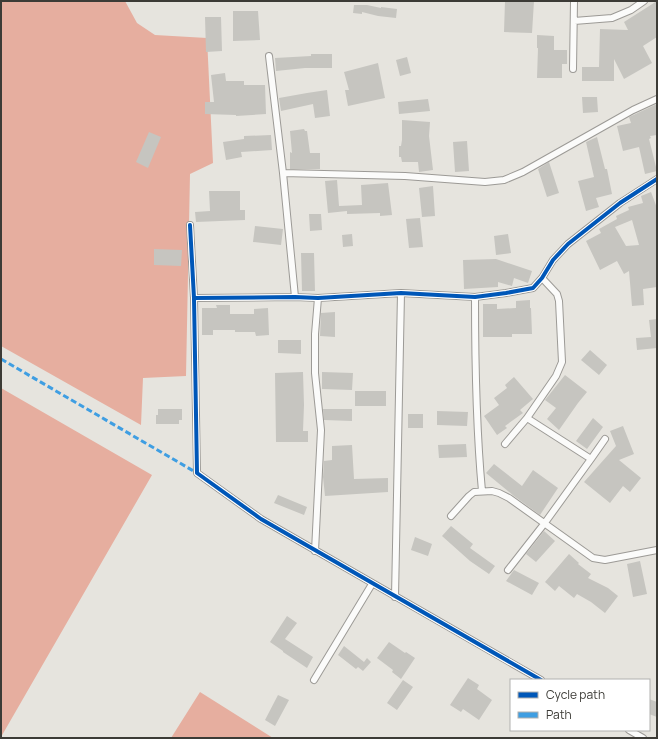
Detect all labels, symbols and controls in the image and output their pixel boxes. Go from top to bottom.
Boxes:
legend [510,679,650,731]
text: Cycle path [546,686,605,703]
text: Path [546,706,572,723]

